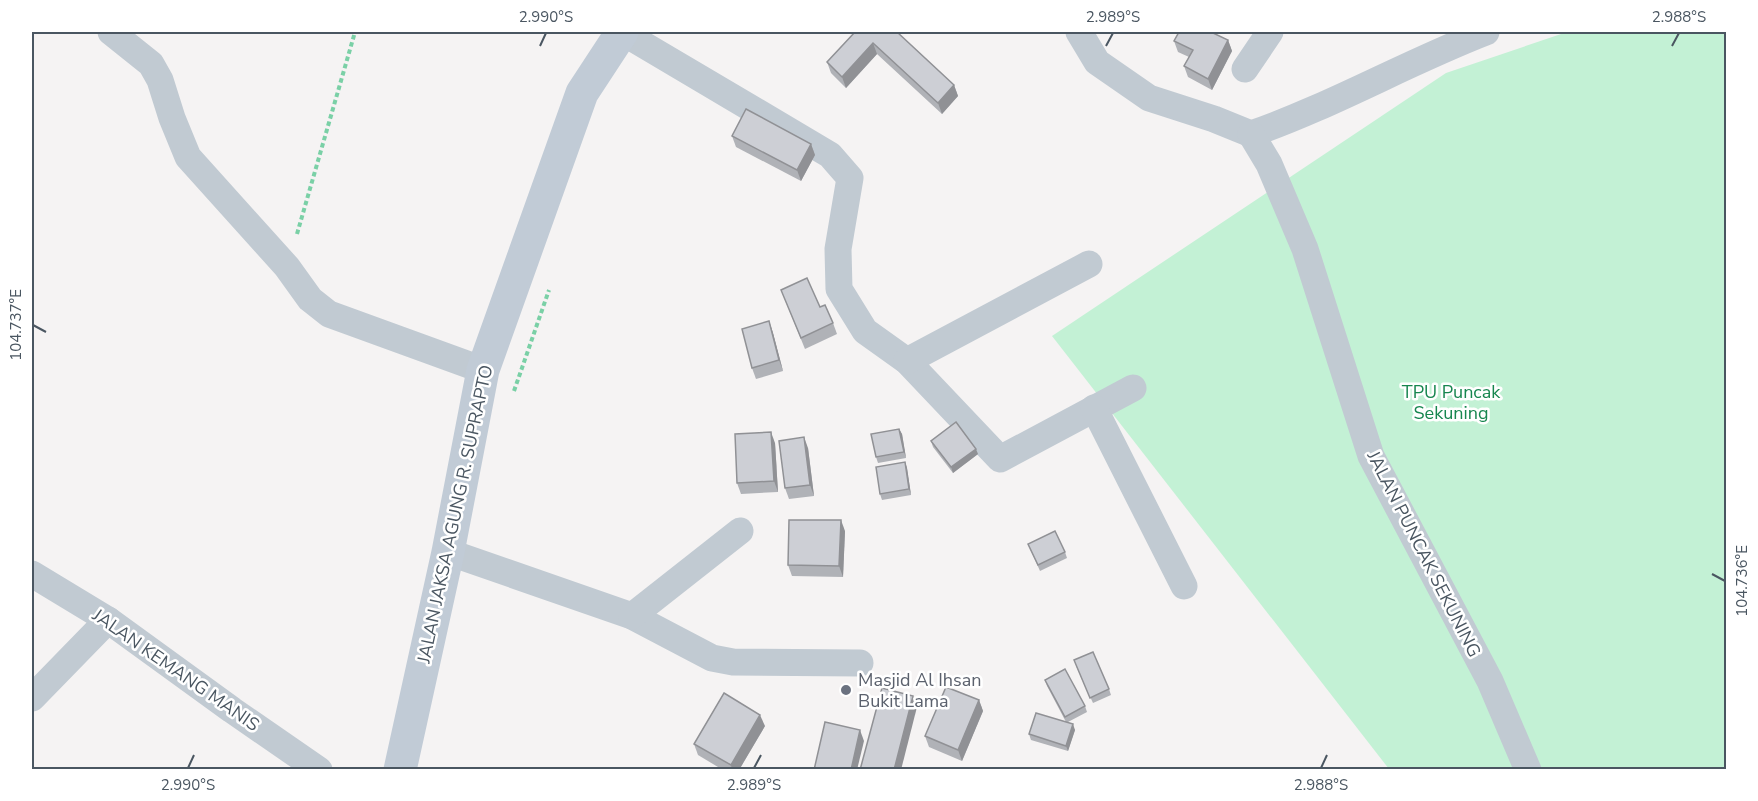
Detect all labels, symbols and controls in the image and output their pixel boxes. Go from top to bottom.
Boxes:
text: 2.990°S [519,7,573,27]
text: 2.989°S [1086,7,1140,27]
text: 2.988°S [1652,7,1706,27]
text: 104.737°E [6,289,26,361]
street label: JALAN JAKSA AGUNG R. SUPRAPTO [411,363,498,666]
park label: TPU Puncak Sekuning [1402,380,1501,425]
street label: JALAN PUNCAK SEKUNING [1361,446,1486,661]
text: 104.736°E [1732,545,1752,617]
street label: JALAN KEMANG MANIS [87,603,264,737]
place label: Masjid Al Ihsan Bukit Lama [858,668,981,713]
marker: Masjid Al Ihsan Bukit Lama [839,683,853,697]
text: 2.990°S [161,775,215,795]
text: 2.989°S [727,775,781,795]
text: 2.988°S [1294,775,1348,795]

